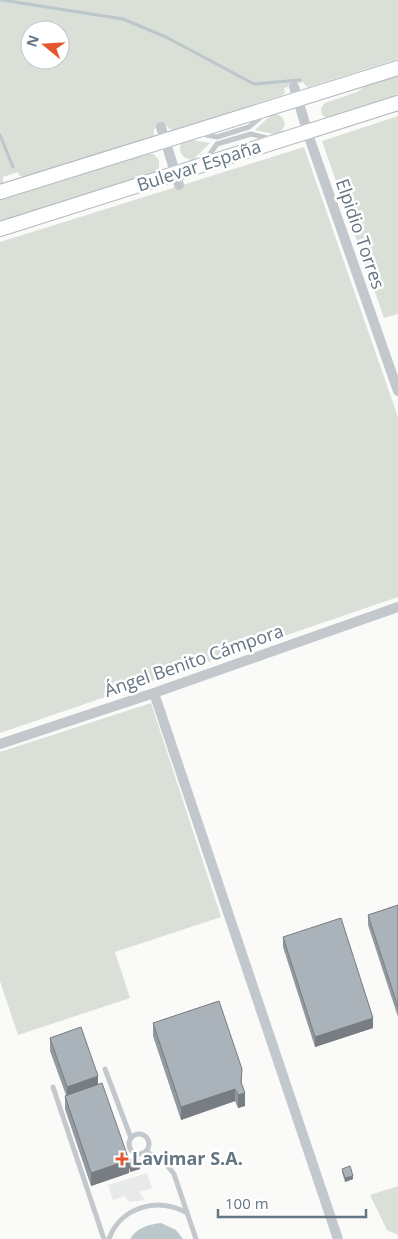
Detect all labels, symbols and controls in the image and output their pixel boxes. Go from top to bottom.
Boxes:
north arrow [20,20,70,70]
text: N [21,32,43,49]
street label: Bulevar España [134,134,264,196]
street label: Elpidio Torres [331,175,391,292]
street label: Ángel Benito Cámpora [101,618,286,702]
place label: Lavimar S.A. [132,1146,243,1170]
marker: Lavimar S.A. [116,1153,128,1165]
scale bar [218,1186,366,1218]
text: 100 m [225,1193,269,1213]

